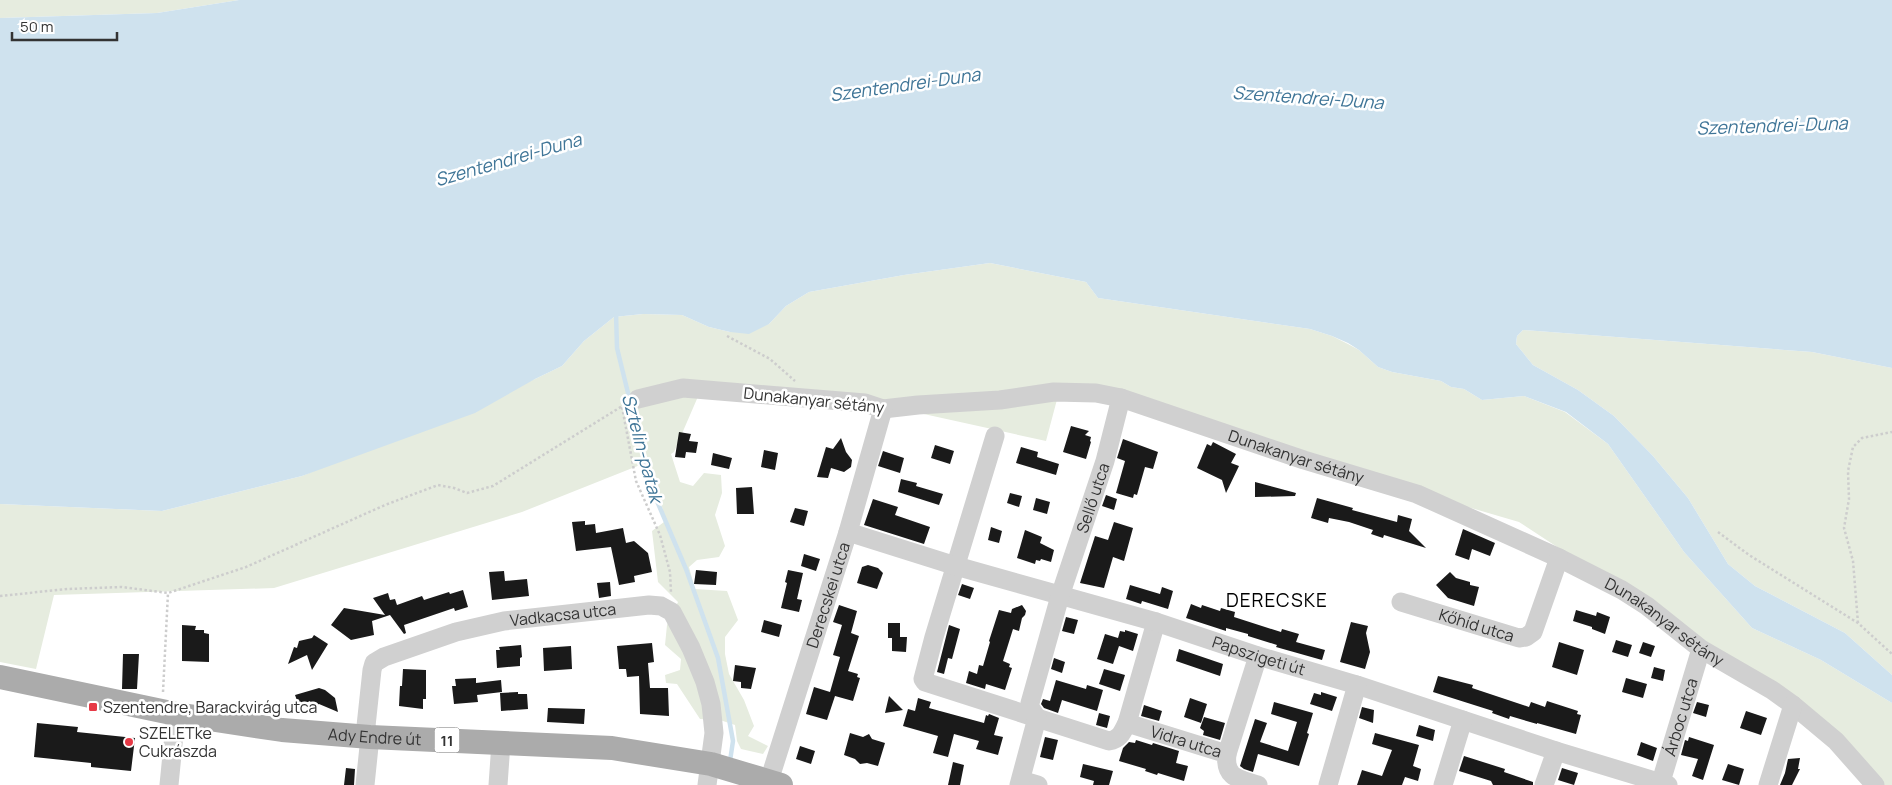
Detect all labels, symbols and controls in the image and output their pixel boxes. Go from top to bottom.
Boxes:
scale bar [12,10,118,42]
text: 50 m [20,16,54,37]
water label: Szentendrei-Duna [828,61,983,106]
water label: Szentendrei-Duna [1232,80,1385,114]
water label: Szentendrei-Duna [1696,110,1849,140]
water label: Szentendrei-Duna [432,126,585,191]
street label: Dunakanyar sétány [743,382,886,418]
water label: Sztelin-patak [617,391,670,508]
street label: Dunakanyar sétány [1225,424,1367,489]
street label: Sellő utca [1071,460,1115,536]
street label: Derecskei utca [801,539,855,651]
street label: Dunakanyar sétány [1601,572,1729,671]
district label: DERECSKE [1226,587,1328,613]
street label: Vadkacsa utca [509,598,617,631]
street label: Kőhíd utca [1436,603,1517,647]
street label: Papszigeti út [1209,631,1308,680]
street label: Árboc utca [1658,675,1703,759]
place label: Szentendre, Barackvirág utca [103,696,318,718]
marker: Szentendre, Barackvirág utca [87,701,99,713]
street label: Vidra utca [1148,720,1225,763]
place label: SZELETke Cukrászda [139,722,217,762]
street label: Ady Endre út [327,723,422,750]
road number: 11 [434,728,460,752]
marker: SZELETke Cukrászda [123,736,135,748]

